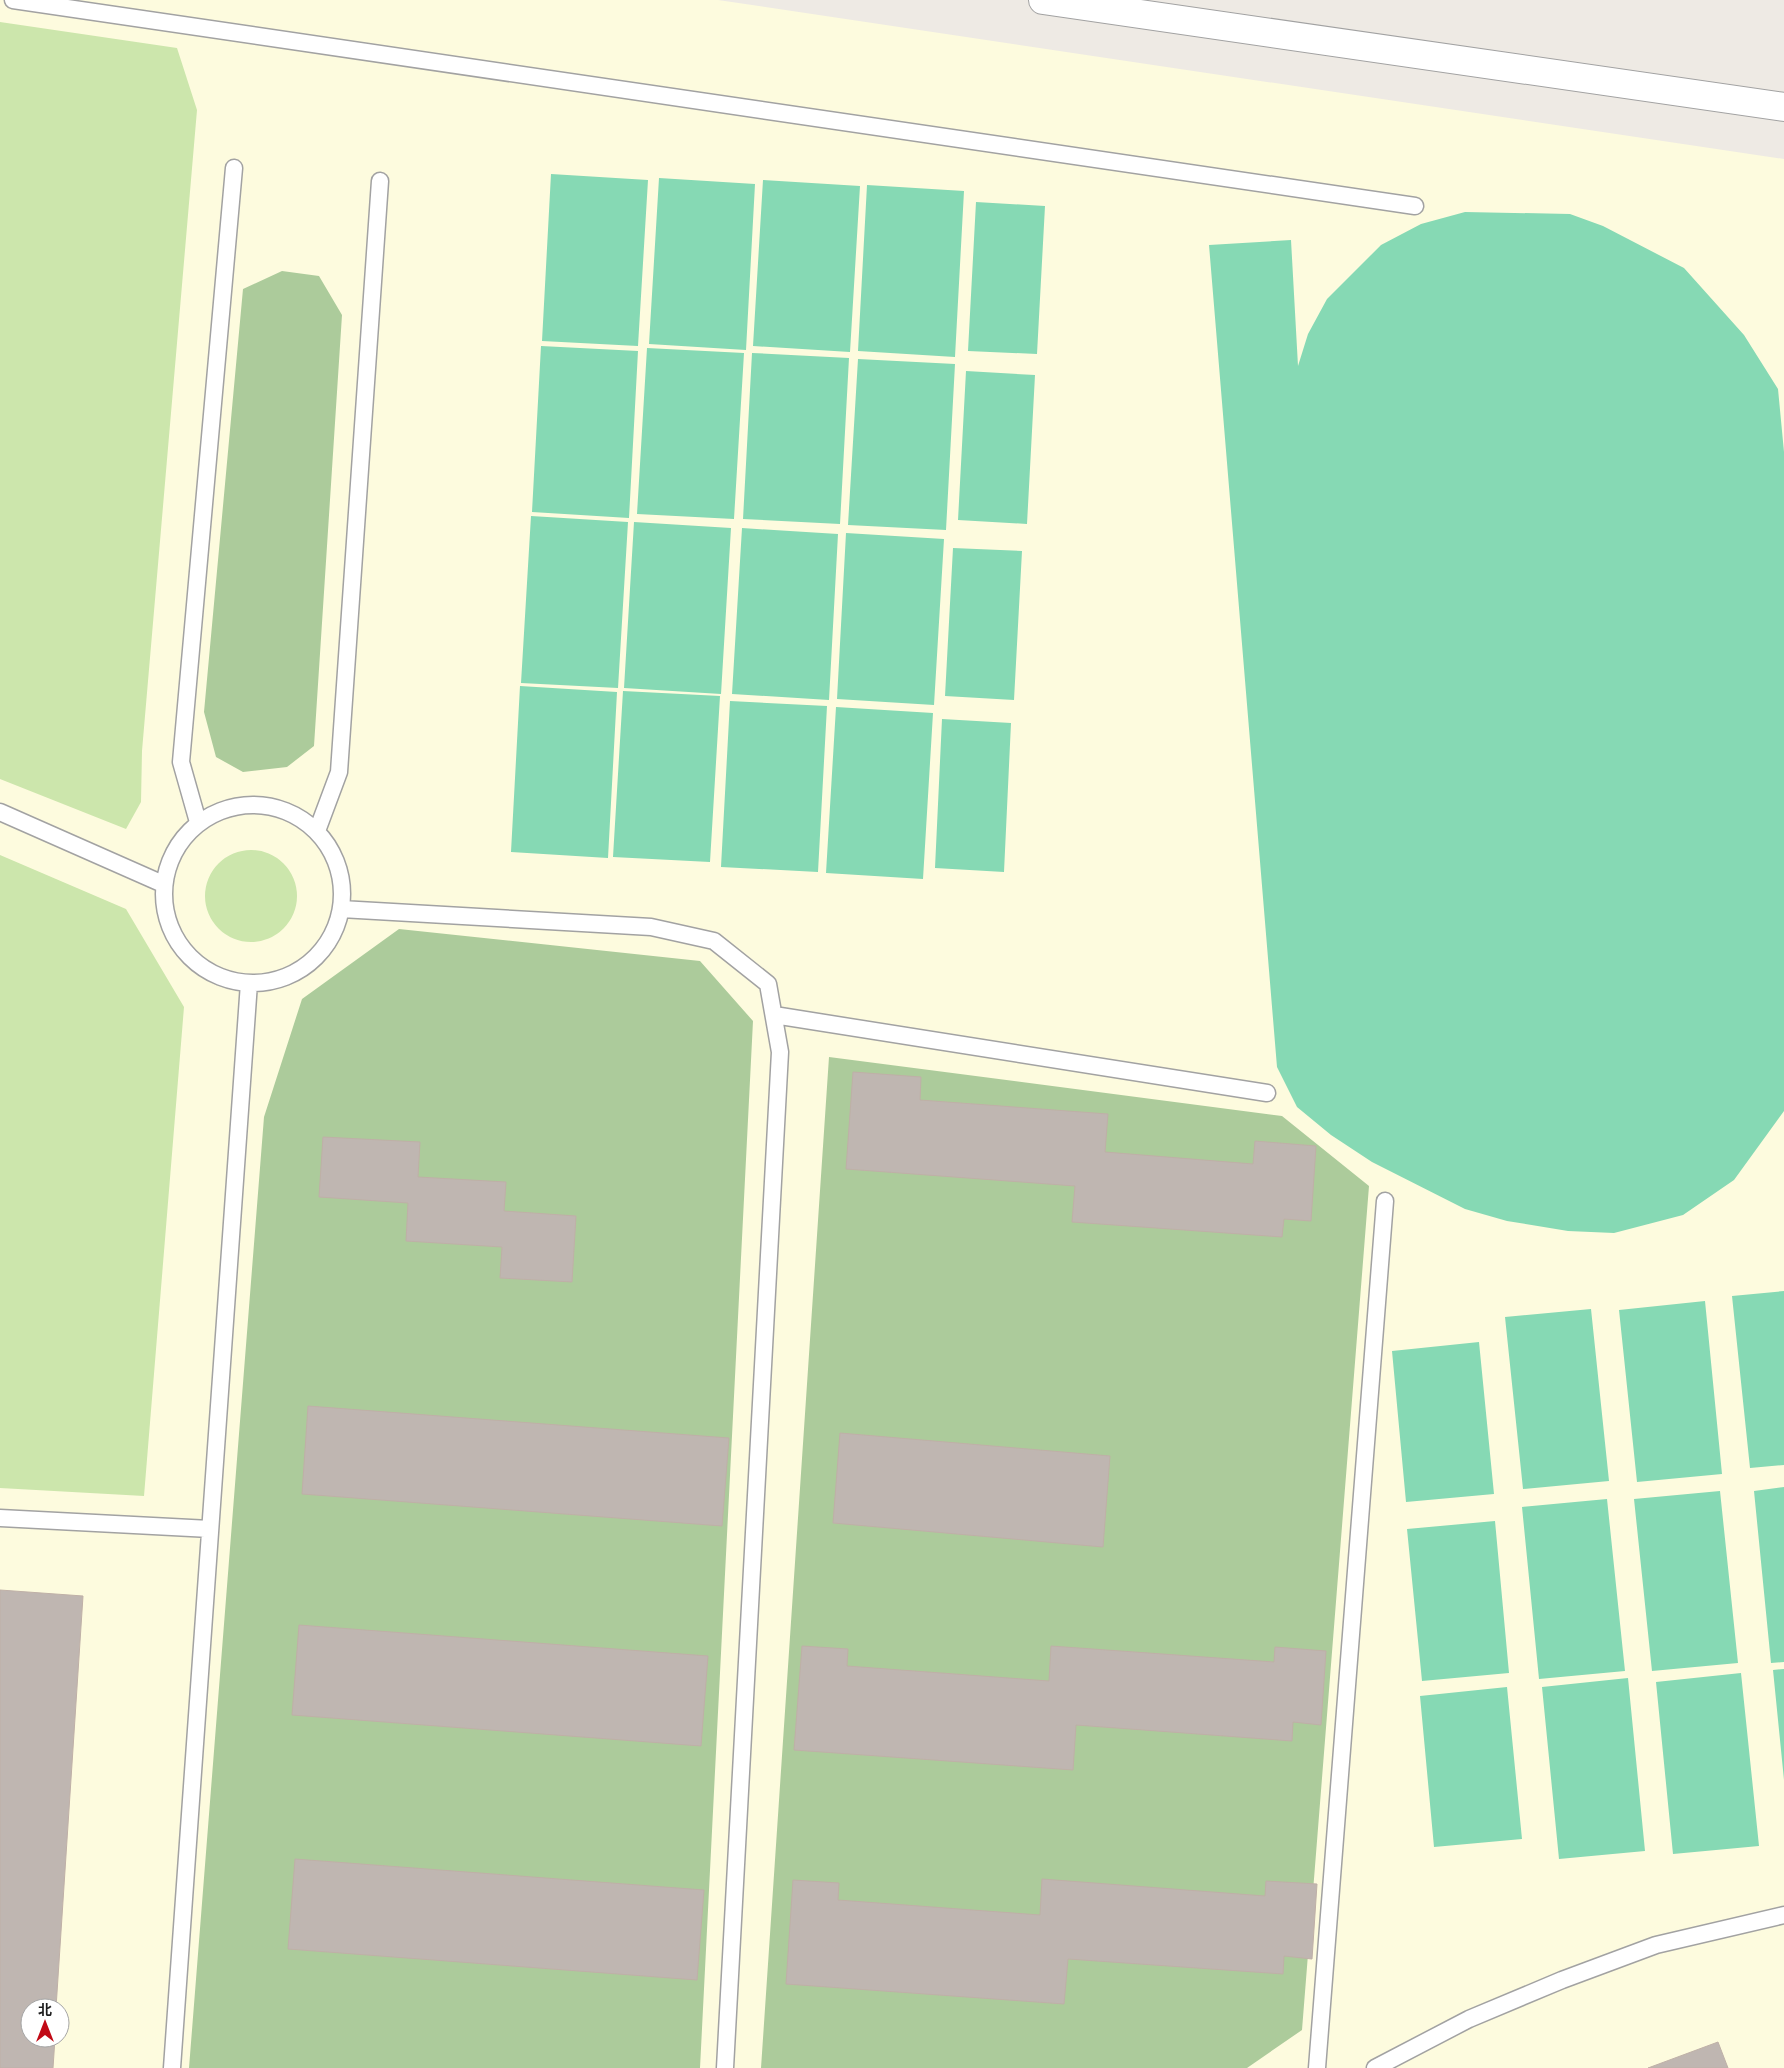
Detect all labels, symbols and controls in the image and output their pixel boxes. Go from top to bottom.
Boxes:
north arrow [20,1998,70,2048]
text: 北 [38,2000,52,2019]

